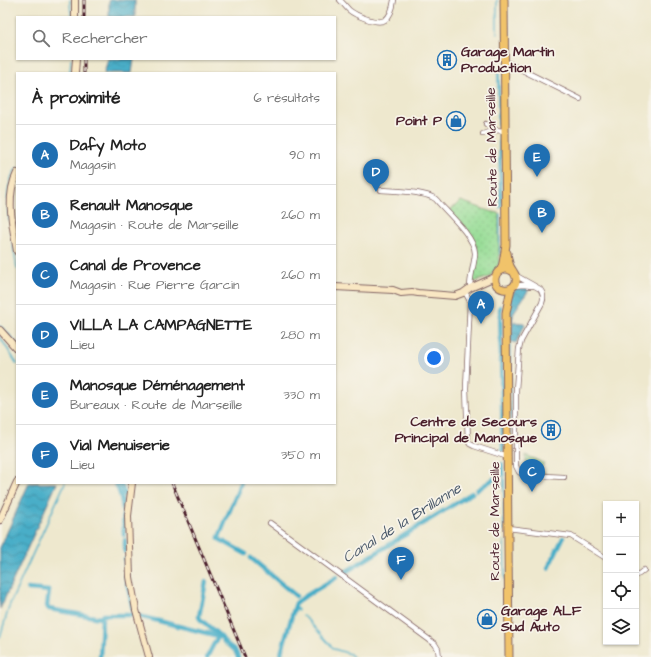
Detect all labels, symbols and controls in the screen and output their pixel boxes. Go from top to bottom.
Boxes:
search box [16,16,336,60]
icon: search [30,27,52,49]
text: Rechercher [62,28,147,49]
place label: Garage Martin Production [461,42,554,78]
building icon: Garage Martin Production [436,49,458,71]
text: À proximité [32,86,121,110]
street label: Route de Marseille [481,87,503,207]
text: 6 résultats [254,89,320,107]
shop icon: Point P [445,110,467,132]
place label: Point P [396,111,442,131]
text: Dafy Moto [70,135,146,156]
pin: E [524,144,550,177]
text: A [41,146,49,164]
text: 90 m [289,146,320,164]
text: Magasin [70,156,116,174]
pin: D [363,159,389,192]
text: Renault Manosque [70,195,193,216]
pin: B [529,200,555,233]
text: B [40,206,50,224]
text: 260 m [281,206,320,224]
text: Magasin · Route de Marseille [70,216,239,234]
text: Canal de Provence [70,255,201,276]
text: C [40,266,50,284]
text: 260 m [281,266,320,284]
text: Magasin · Rue Pierre Garcin [70,276,239,294]
pin: A [468,291,494,324]
text: VILLA LA CAMPAGNETTE [70,315,252,336]
text: D [41,326,49,344]
text: 280 m [281,326,320,344]
text: Lieu [70,336,95,354]
your location [424,348,444,368]
text: Manosque Déménagement [70,375,245,396]
text: E [41,386,49,404]
text: 330 m [283,386,320,404]
text: Bureaux · Route de Marseille [70,396,242,414]
place label: Centre de Secours Principal de Manosque [395,412,537,448]
building icon: Centre de Secours Principal de Manosque [540,419,562,441]
text: Vial Menuiserie [70,435,170,456]
text: F [40,446,50,464]
text: 350 m [281,446,320,464]
text: Lieu [70,456,95,474]
pin: C [519,459,545,492]
street label: Route de Marseille [485,461,505,581]
water label: Canal de la Brillanne [339,478,466,568]
map controls [603,501,639,645]
button: + [603,501,639,537]
button: − [603,537,639,573]
pin: F [388,547,414,580]
button: locate [603,573,639,609]
place label: Garage ALF Sud Auto [500,601,582,637]
shop icon: Garage ALF Sud Auto [476,608,498,630]
button: layers [603,609,639,645]

